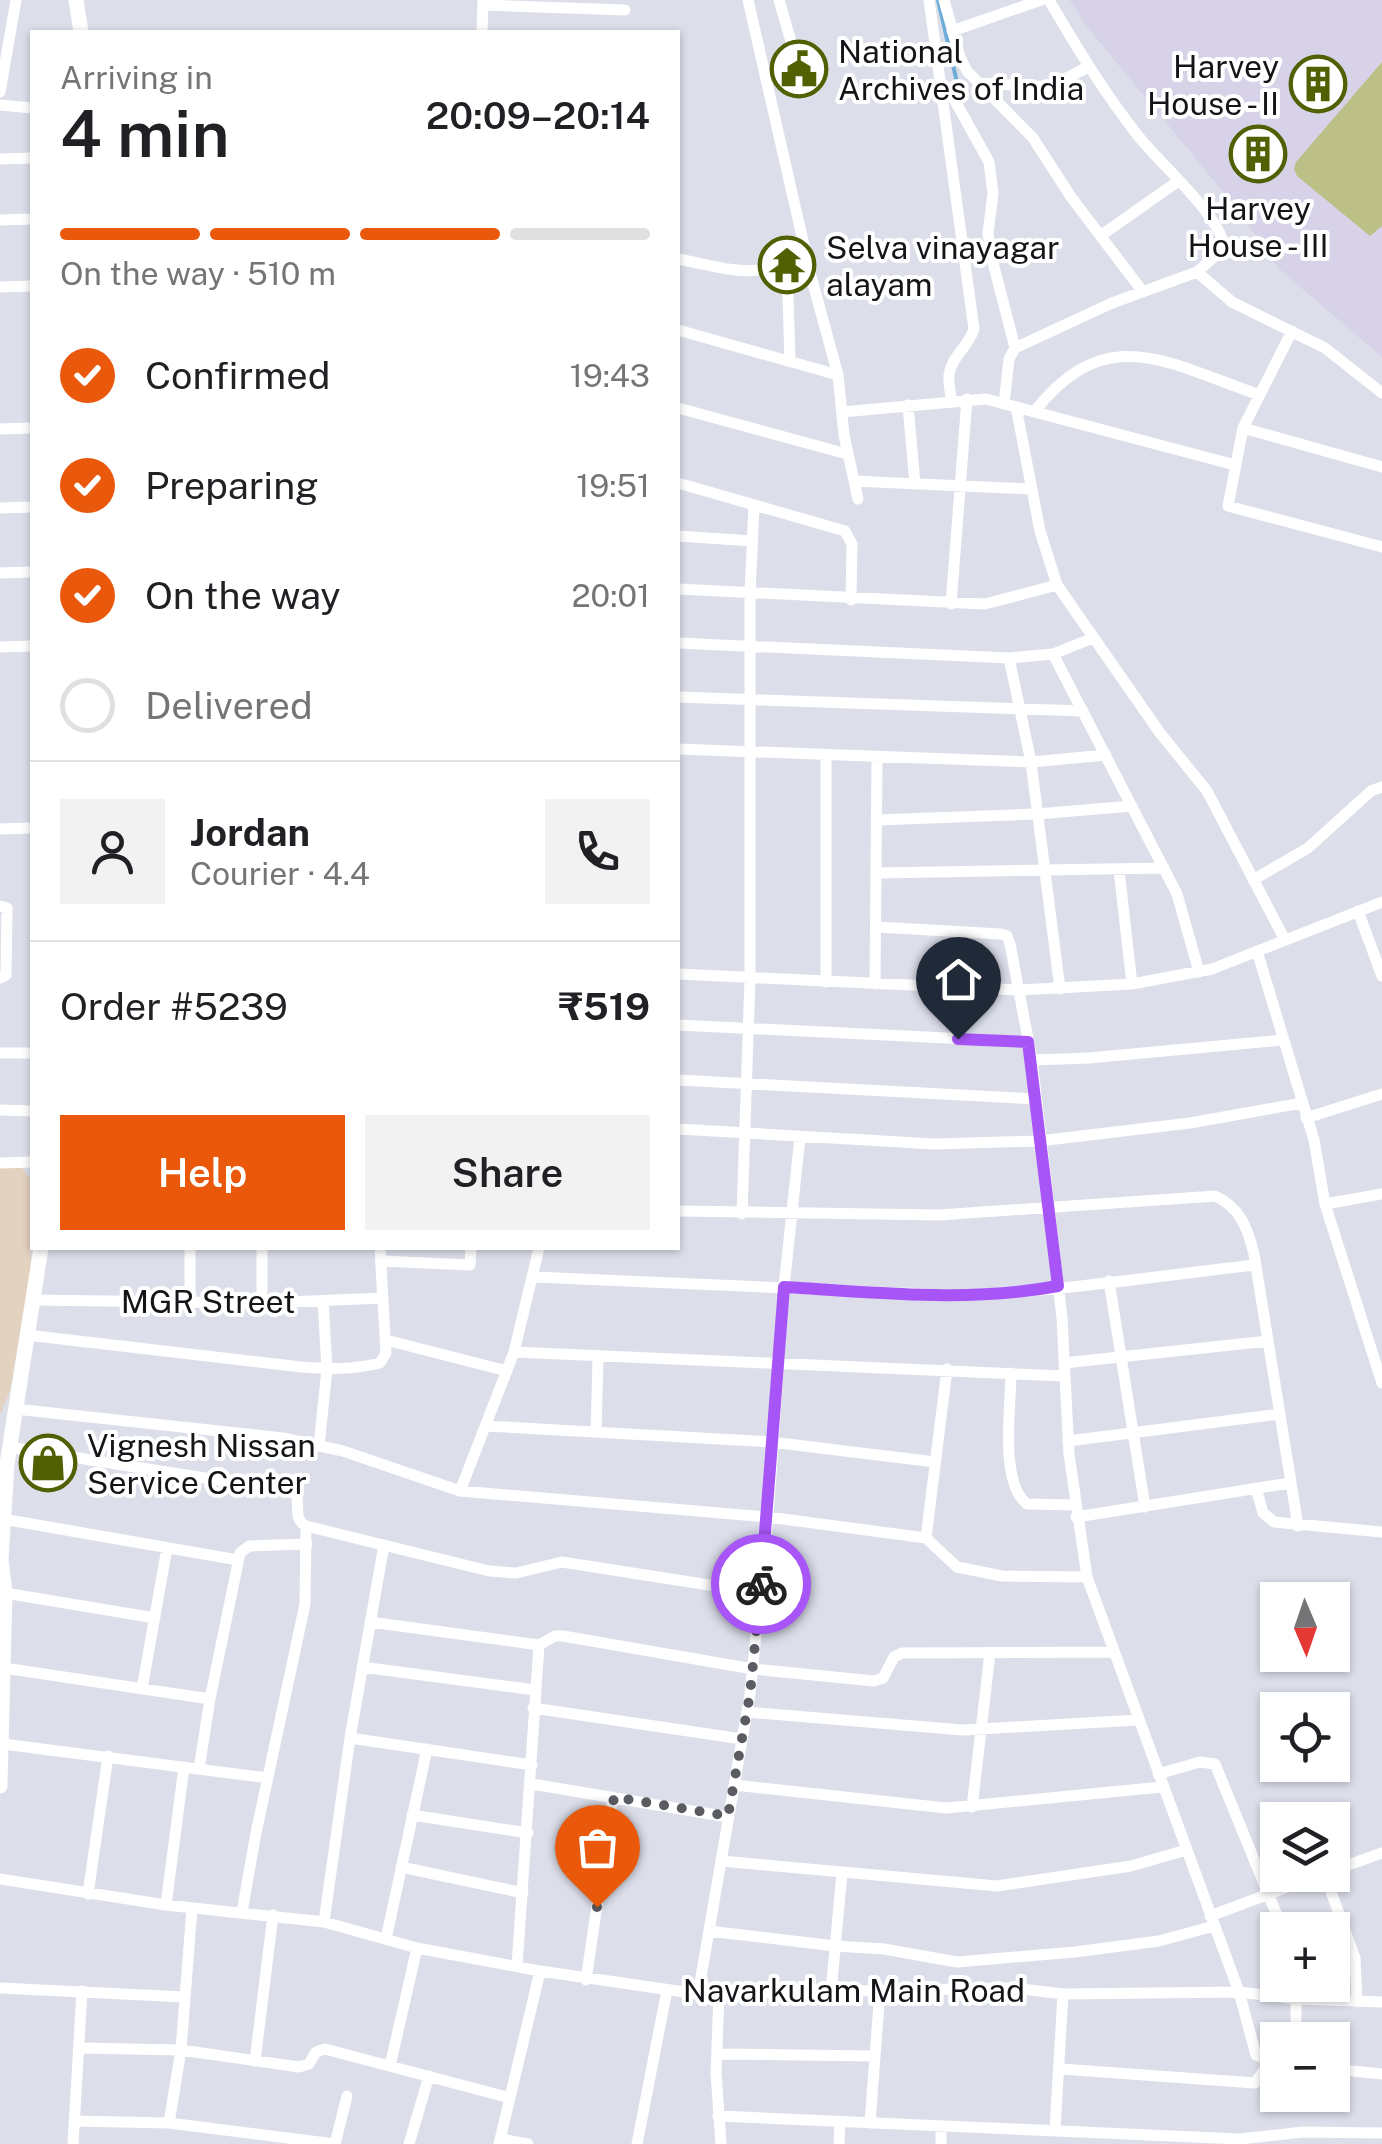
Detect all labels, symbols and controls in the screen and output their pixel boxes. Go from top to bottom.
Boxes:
place label: National Archives of India [838,33,1084,107]
public building icon: National Archives of India [769,39,829,99]
place label: Harvey House - II [1147,48,1279,122]
building icon: Harvey House - II [1288,54,1348,114]
text: Arriving in [60,59,213,96]
text: 20:09–20:14 [426,93,650,138]
text: 4 min [60,95,229,172]
building icon: Harvey House - III [1228,124,1288,184]
place label: Harvey House - III [1188,190,1329,264]
place label: Selva vinayagar alayam [826,229,1060,303]
temple icon: Selva vinayagar alayam [757,235,817,295]
text: On the way · 510 m [60,255,336,292]
icon: check [60,348,115,403]
text: Confirmed [145,353,330,398]
text: 19:43 [570,357,650,394]
icon: check [60,458,115,513]
text: Preparing [145,463,319,508]
text: 19:51 [576,467,650,504]
icon: check [60,568,115,623]
text: On the way [145,573,341,618]
text: 20:01 [572,577,650,614]
text: Delivered [145,683,313,728]
button: person [60,799,165,904]
button: phone [545,799,650,904]
text: Jordan [190,810,310,855]
text: Courier · 4.4 [190,855,370,892]
pin [916,937,1001,1040]
icon: home [931,952,986,1007]
text: Order #5239 [60,984,288,1029]
text: ₹519 [559,984,650,1029]
button: Help [60,1115,345,1230]
button: Share [365,1115,650,1230]
street label: MGR Street [121,1283,295,1320]
place label: Vignesh Nissan Service Center [87,1427,316,1501]
shop icon: Vignesh Nissan Service Center [18,1433,78,1493]
courier [711,1534,811,1634]
icon: bike [734,1557,789,1612]
north arrow [1260,1582,1350,1672]
map controls [1260,1582,1350,2112]
button: locate [1260,1692,1350,1782]
button: layers [1260,1802,1350,1892]
pin [555,1805,640,1908]
icon: bag [570,1820,625,1875]
button: + [1260,1912,1350,2002]
street label: Navarkulam Main Road [683,1972,1025,2009]
button: − [1260,2022,1350,2112]

